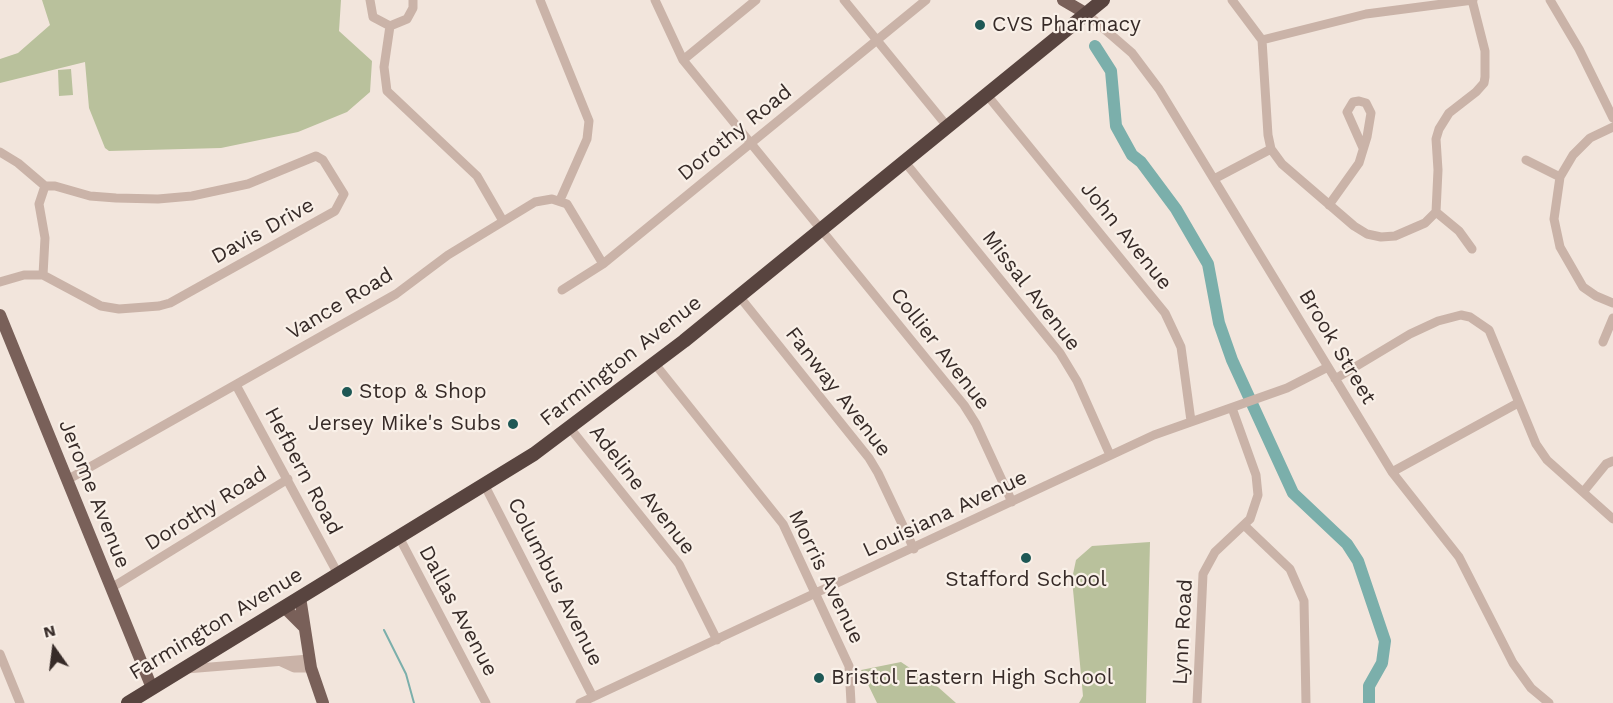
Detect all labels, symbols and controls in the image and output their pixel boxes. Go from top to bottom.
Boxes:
place label: CVS Pharmacy [992,12,1141,38]
marker: CVS Pharmacy [973,18,987,32]
street label: Dorothy Road [673,79,797,187]
street label: John Avenue [1075,177,1177,295]
street label: Davis Drive [207,192,319,270]
street label: Missal Avenue [976,226,1086,356]
street label: Vance Road [282,262,398,346]
street label: Collier Avenue [885,283,995,415]
street label: Brook Street [1293,285,1381,409]
street label: Farmington Avenue [535,290,707,432]
street label: Fanway Avenue [780,322,896,462]
place label: Stop & Shop [359,379,487,405]
marker: Stop & Shop [340,385,354,399]
street label: Hefbern Road [259,403,347,539]
place label: Jersey Mike's Subs [308,411,501,437]
street label: Jerome Avenue [53,416,135,572]
marker: Jersey Mike's Subs [506,417,520,431]
street label: Adeline Avenue [584,420,700,560]
street label: Dorothy Road [140,461,272,557]
street label: Louisiana Avenue [859,465,1031,563]
street label: Columbus Avenue [502,494,608,670]
street label: Morris Avenue [783,506,869,648]
street label: Dallas Avenue [413,541,503,681]
marker: Stafford School [1019,551,1033,565]
street label: Farmington Avenue [125,562,307,686]
place label: Stafford School [945,567,1107,593]
street label: Lynn Road [1168,578,1198,686]
north arrow [24,619,84,679]
text: N [41,620,58,642]
place label: Bristol Eastern High School [831,665,1113,691]
marker: Bristol Eastern High School [812,671,826,685]

